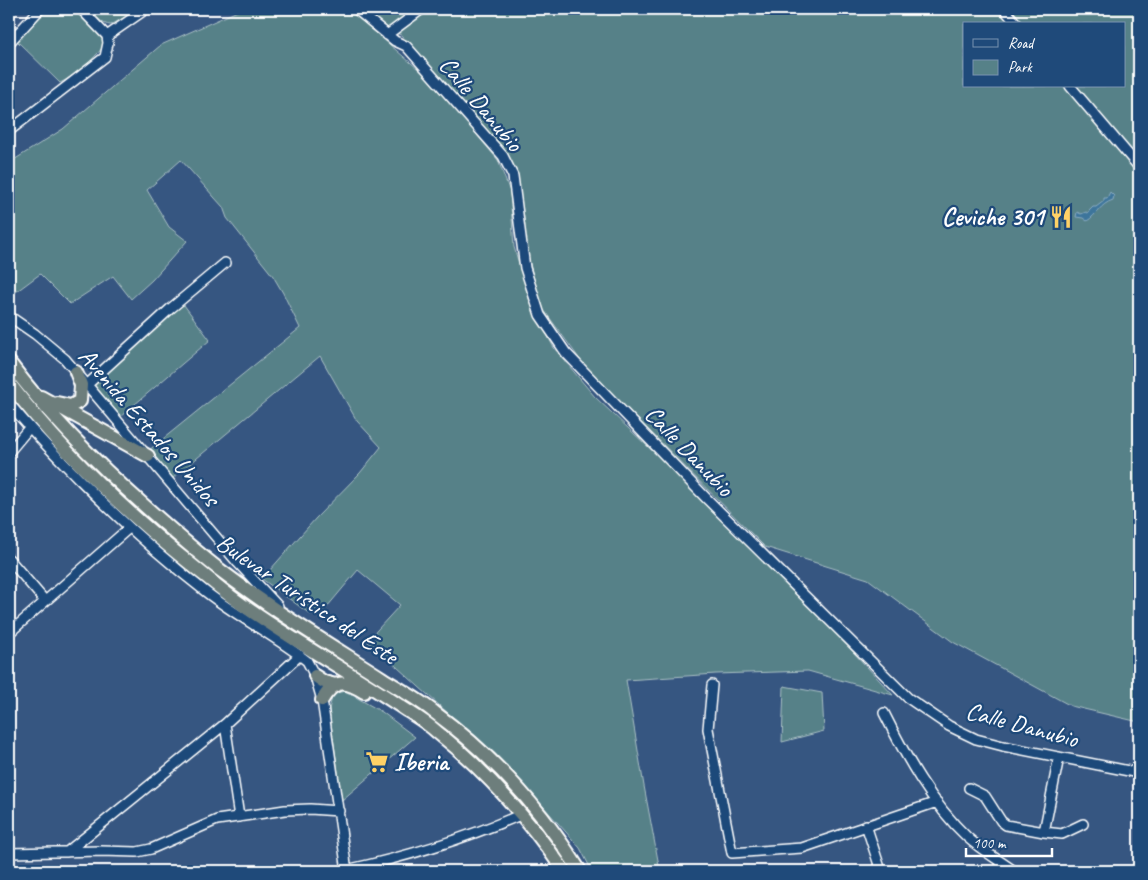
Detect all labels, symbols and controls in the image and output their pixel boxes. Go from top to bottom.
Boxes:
legend [963,22,1126,88]
text: Road [1008,34,1035,53]
street label: Calle Danubio [432,50,531,159]
text: Park [1008,58,1033,77]
place label: Ceviche 301 [942,201,1047,233]
restaurant icon: Ceviche 301 [1048,204,1074,230]
street label: Avenida Estados Unidos [71,341,228,515]
street label: Calle Danubio [638,399,741,504]
street label: Bulevar Turístico del Este [210,526,406,673]
street label: Calle Danubio [962,695,1083,756]
place label: Iberia [394,746,451,778]
supermarket icon: Iberia [364,749,390,775]
scale bar [966,825,1052,857]
text: 100 m [973,834,1007,853]

